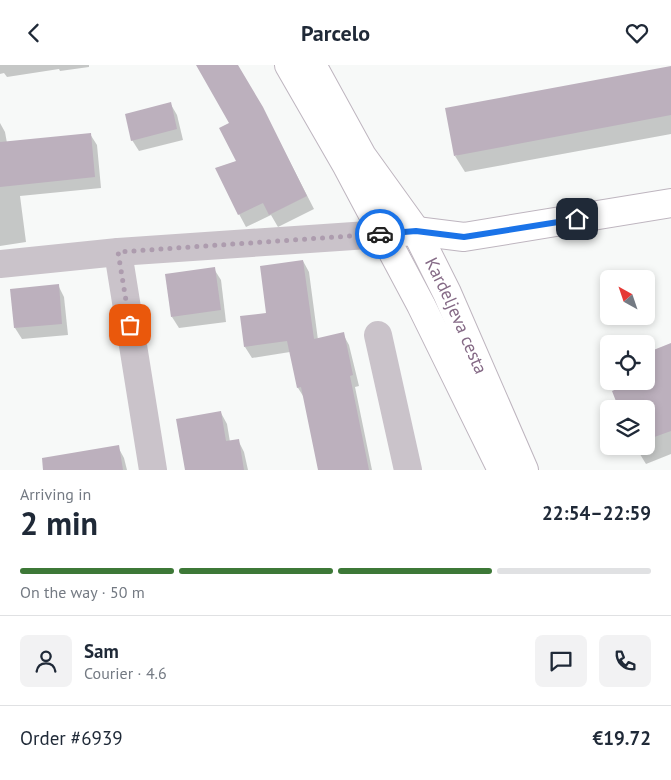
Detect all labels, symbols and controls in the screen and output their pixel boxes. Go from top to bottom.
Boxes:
icon: back [20,19,48,47]
text: Parcelo [301,19,370,47]
icon: heart [623,19,651,47]
pin [556,198,598,240]
icon: home [563,205,591,233]
courier [355,209,405,259]
icon: car [366,220,394,248]
street label: Kardeljeva cesta [420,254,493,377]
north arrow [600,270,655,325]
map controls [600,270,655,455]
pin [109,304,151,346]
icon: bag [116,311,144,339]
button: locate [600,335,655,390]
button: layers [600,400,655,455]
text: Arriving in [20,484,91,504]
text: 22:54–22:59 [542,501,651,525]
text: 2 min [20,502,98,544]
text: On the way · 50 m [20,582,145,602]
button: person [20,635,72,687]
button: chat [535,635,587,687]
button: phone [599,635,651,687]
text: Sam [84,639,119,663]
text: Courier · 4.6 [84,663,167,683]
text: Order #6939 [20,726,123,750]
text: €19.72 [592,726,651,750]

